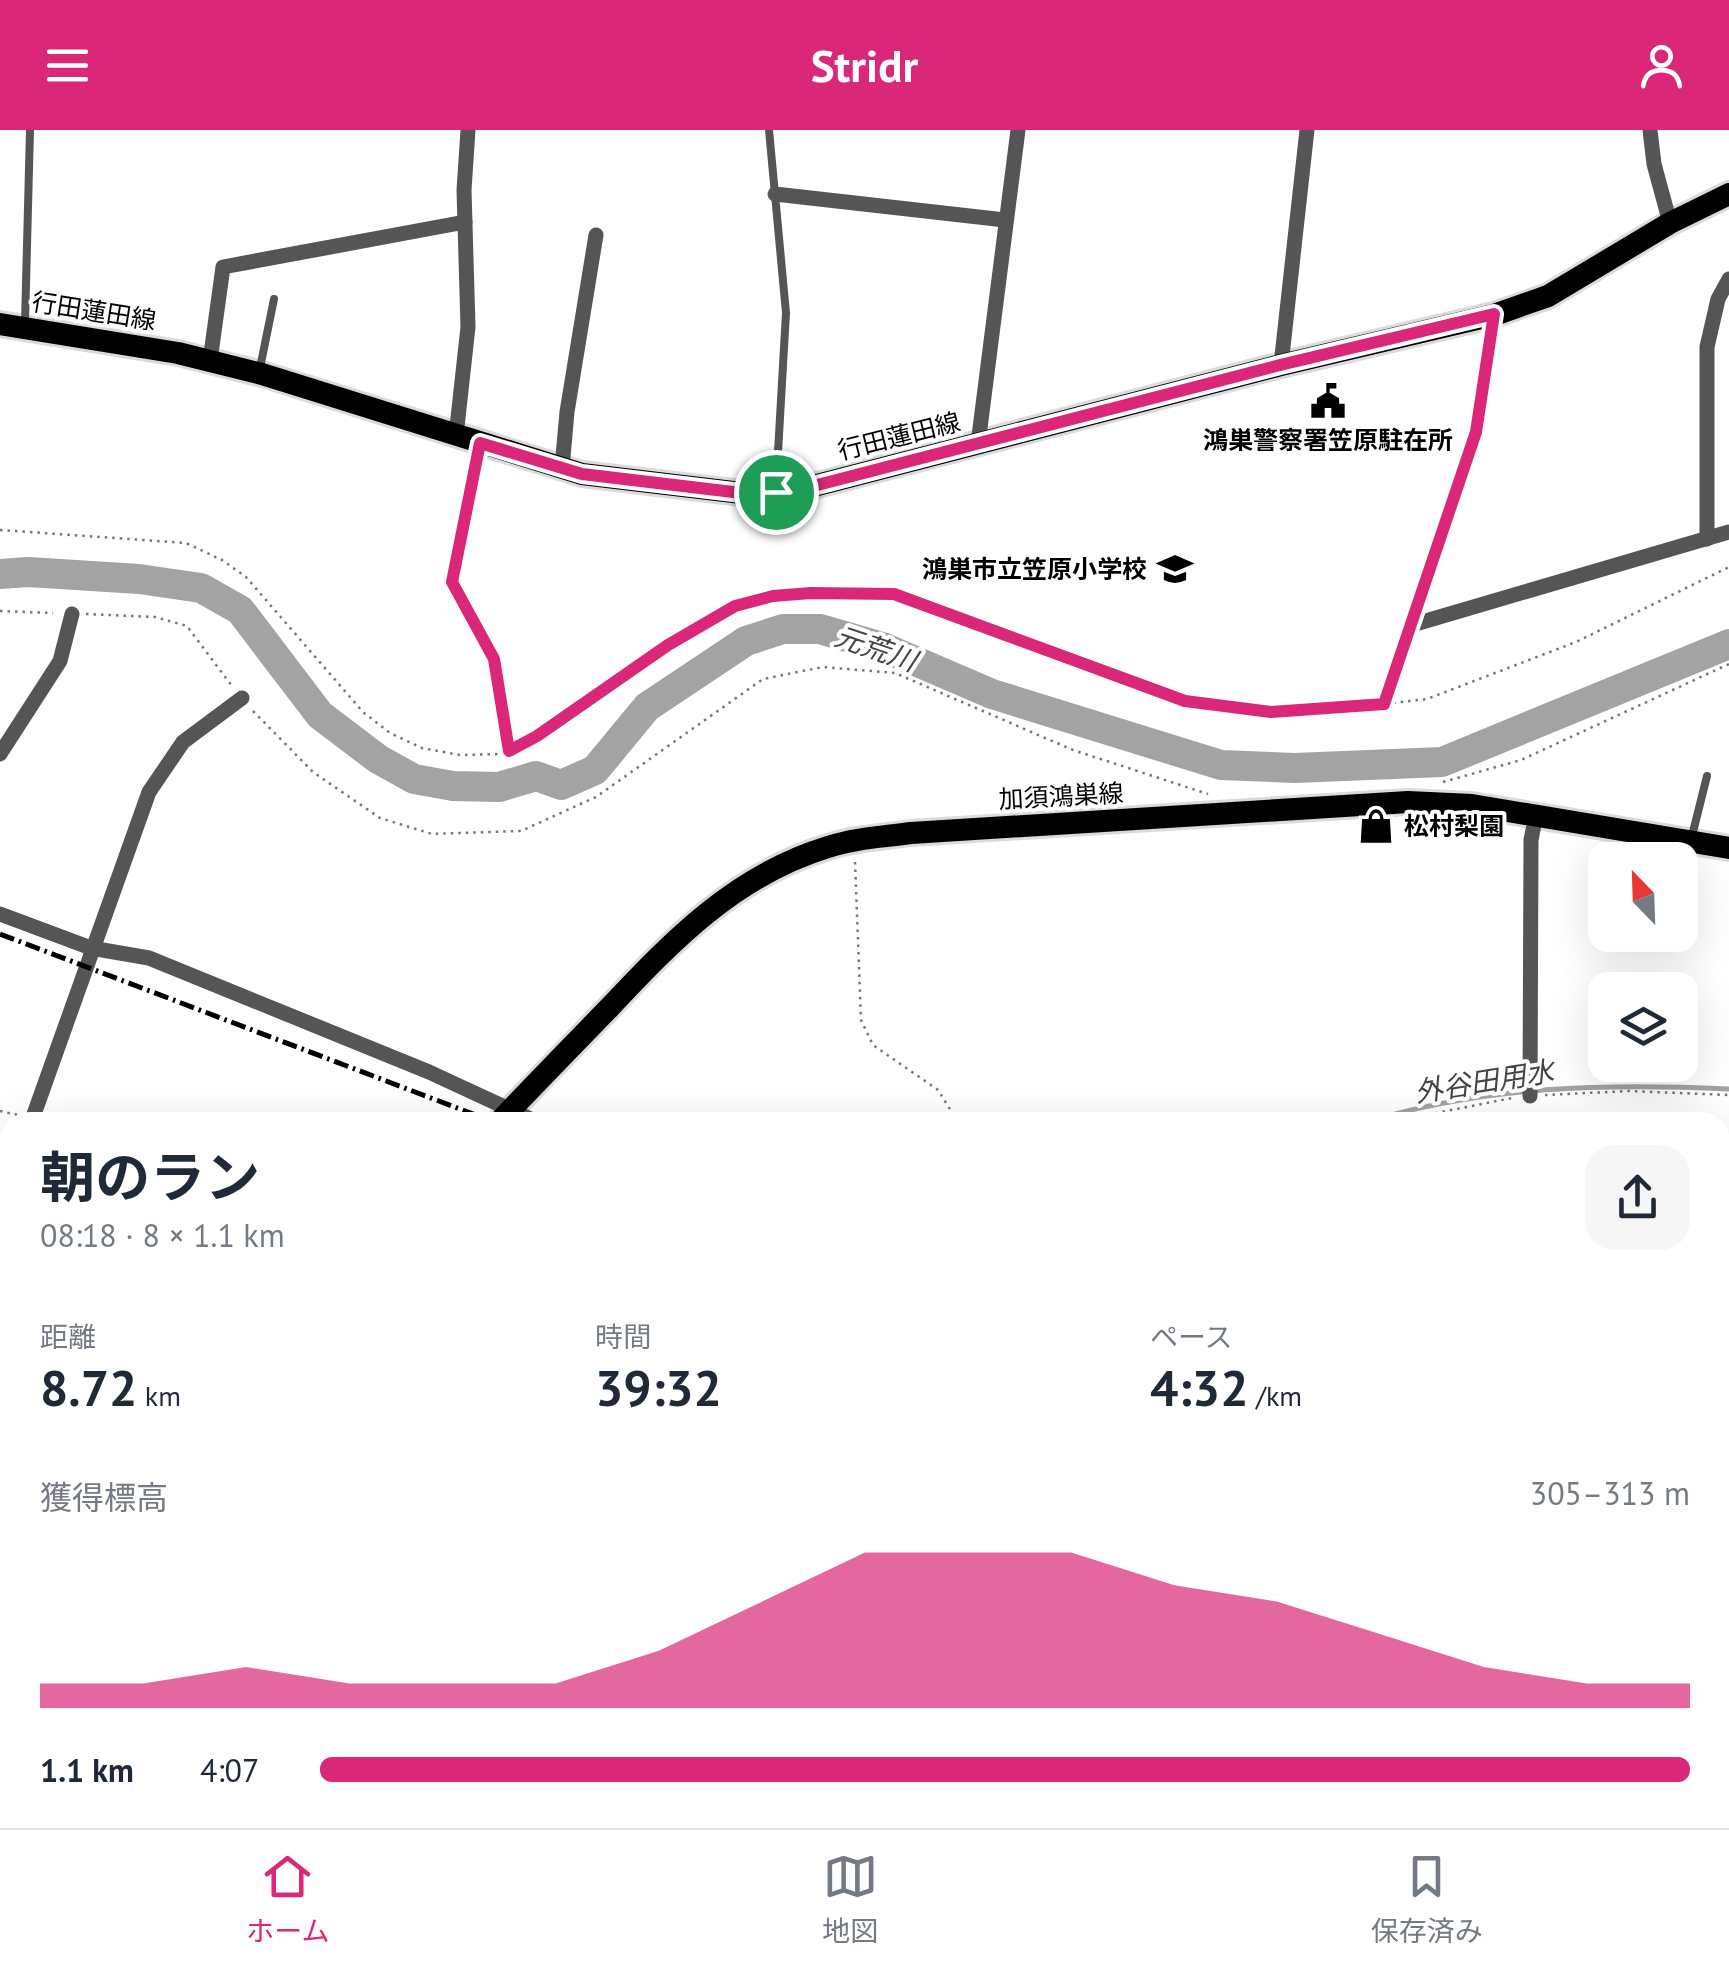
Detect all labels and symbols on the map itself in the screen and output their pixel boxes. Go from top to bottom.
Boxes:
street label: 行田蓮田線 [30,285,158,337]
public building icon: 鴻巣警察署笠原駐在所 [1309,382,1347,420]
street label: 行田蓮田線 [834,405,964,467]
place label: 鴻巣警察署笠原駐在所 [1203,424,1453,456]
pin [734,450,819,535]
school or university icon: 鴻巣市立笠原小学校 [1156,550,1194,588]
place label: 鴻巣市立笠原小学校 [922,553,1147,585]
water label: 元荒川 [830,617,925,680]
street label: 加須鴻巣線 [998,777,1124,815]
shop icon: 松村梨園 [1357,807,1395,845]
place label: 松村梨園 [1404,810,1504,842]
north arrow [1588,842,1698,952]
water label: 外谷田用水 [1412,1051,1559,1110]

